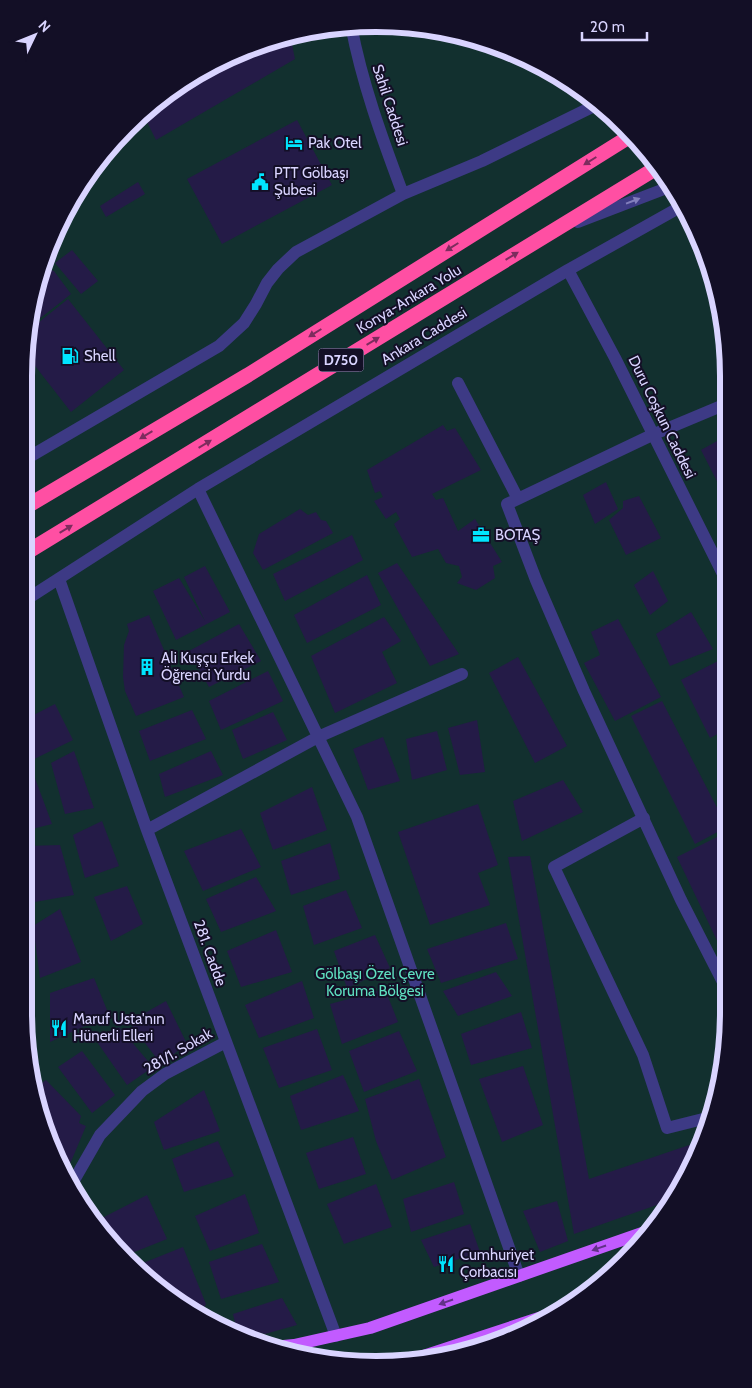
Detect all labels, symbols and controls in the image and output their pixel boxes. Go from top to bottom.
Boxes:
north arrow [10,10,60,60]
scale bar [582,10,647,42]
text: N [35,16,54,36]
text: 20 m [590,18,625,36]
street label: Sahil Caddesi [368,62,412,148]
hotel icon: Pak Otel [284,133,304,153]
place label: Pak Otel [308,134,362,152]
one-way arrow [584,156,597,165]
place label: PTT Gölbaşı Şubesi [274,164,349,199]
public building icon: PTT Gölbaşı Şubesi [250,172,270,192]
one-way arrow [625,197,640,204]
one-way arrow [446,242,459,252]
one-way arrow [505,252,518,261]
street label: Konya-Ankara Yolu [353,261,465,337]
street label: Ankara Caddesi [378,303,470,369]
one-way arrow [308,328,321,338]
one-way arrow [367,336,380,345]
fuel station icon: Shell [60,346,80,366]
place label: Shell [84,347,116,365]
road number: D750 [318,348,364,372]
street label: Duru Coşkun Caddesi [624,353,700,481]
one-way arrow [139,431,152,440]
one-way arrow [198,439,211,448]
one-way arrow [59,524,72,533]
office icon: BOTAŞ [471,525,491,545]
place label: BOTAŞ [495,526,541,544]
place label: Ali Kuşçu Erkek Öğrenci Yurdu [161,649,254,684]
building icon: Ali Kuşçu Erkek Öğrenci Yurdu [137,657,157,677]
street label: 281. Cadde [190,917,230,989]
park label: Gölbaşı Özel Çevre Koruma Bölgesi [315,965,435,1000]
place label: Maruf Usta'nın Hünerli Elleri [73,1010,165,1045]
restaurant icon: Maruf Usta'nın Hünerli Elleri [49,1018,69,1038]
street label: 281/1. Sokak [141,1024,215,1078]
one-way arrow [591,1244,606,1252]
place label: Cumhuriyet Çorbacısı [460,1246,534,1281]
restaurant icon: Cumhuriyet Çorbacısı [436,1254,456,1274]
one-way arrow [438,1298,453,1306]

